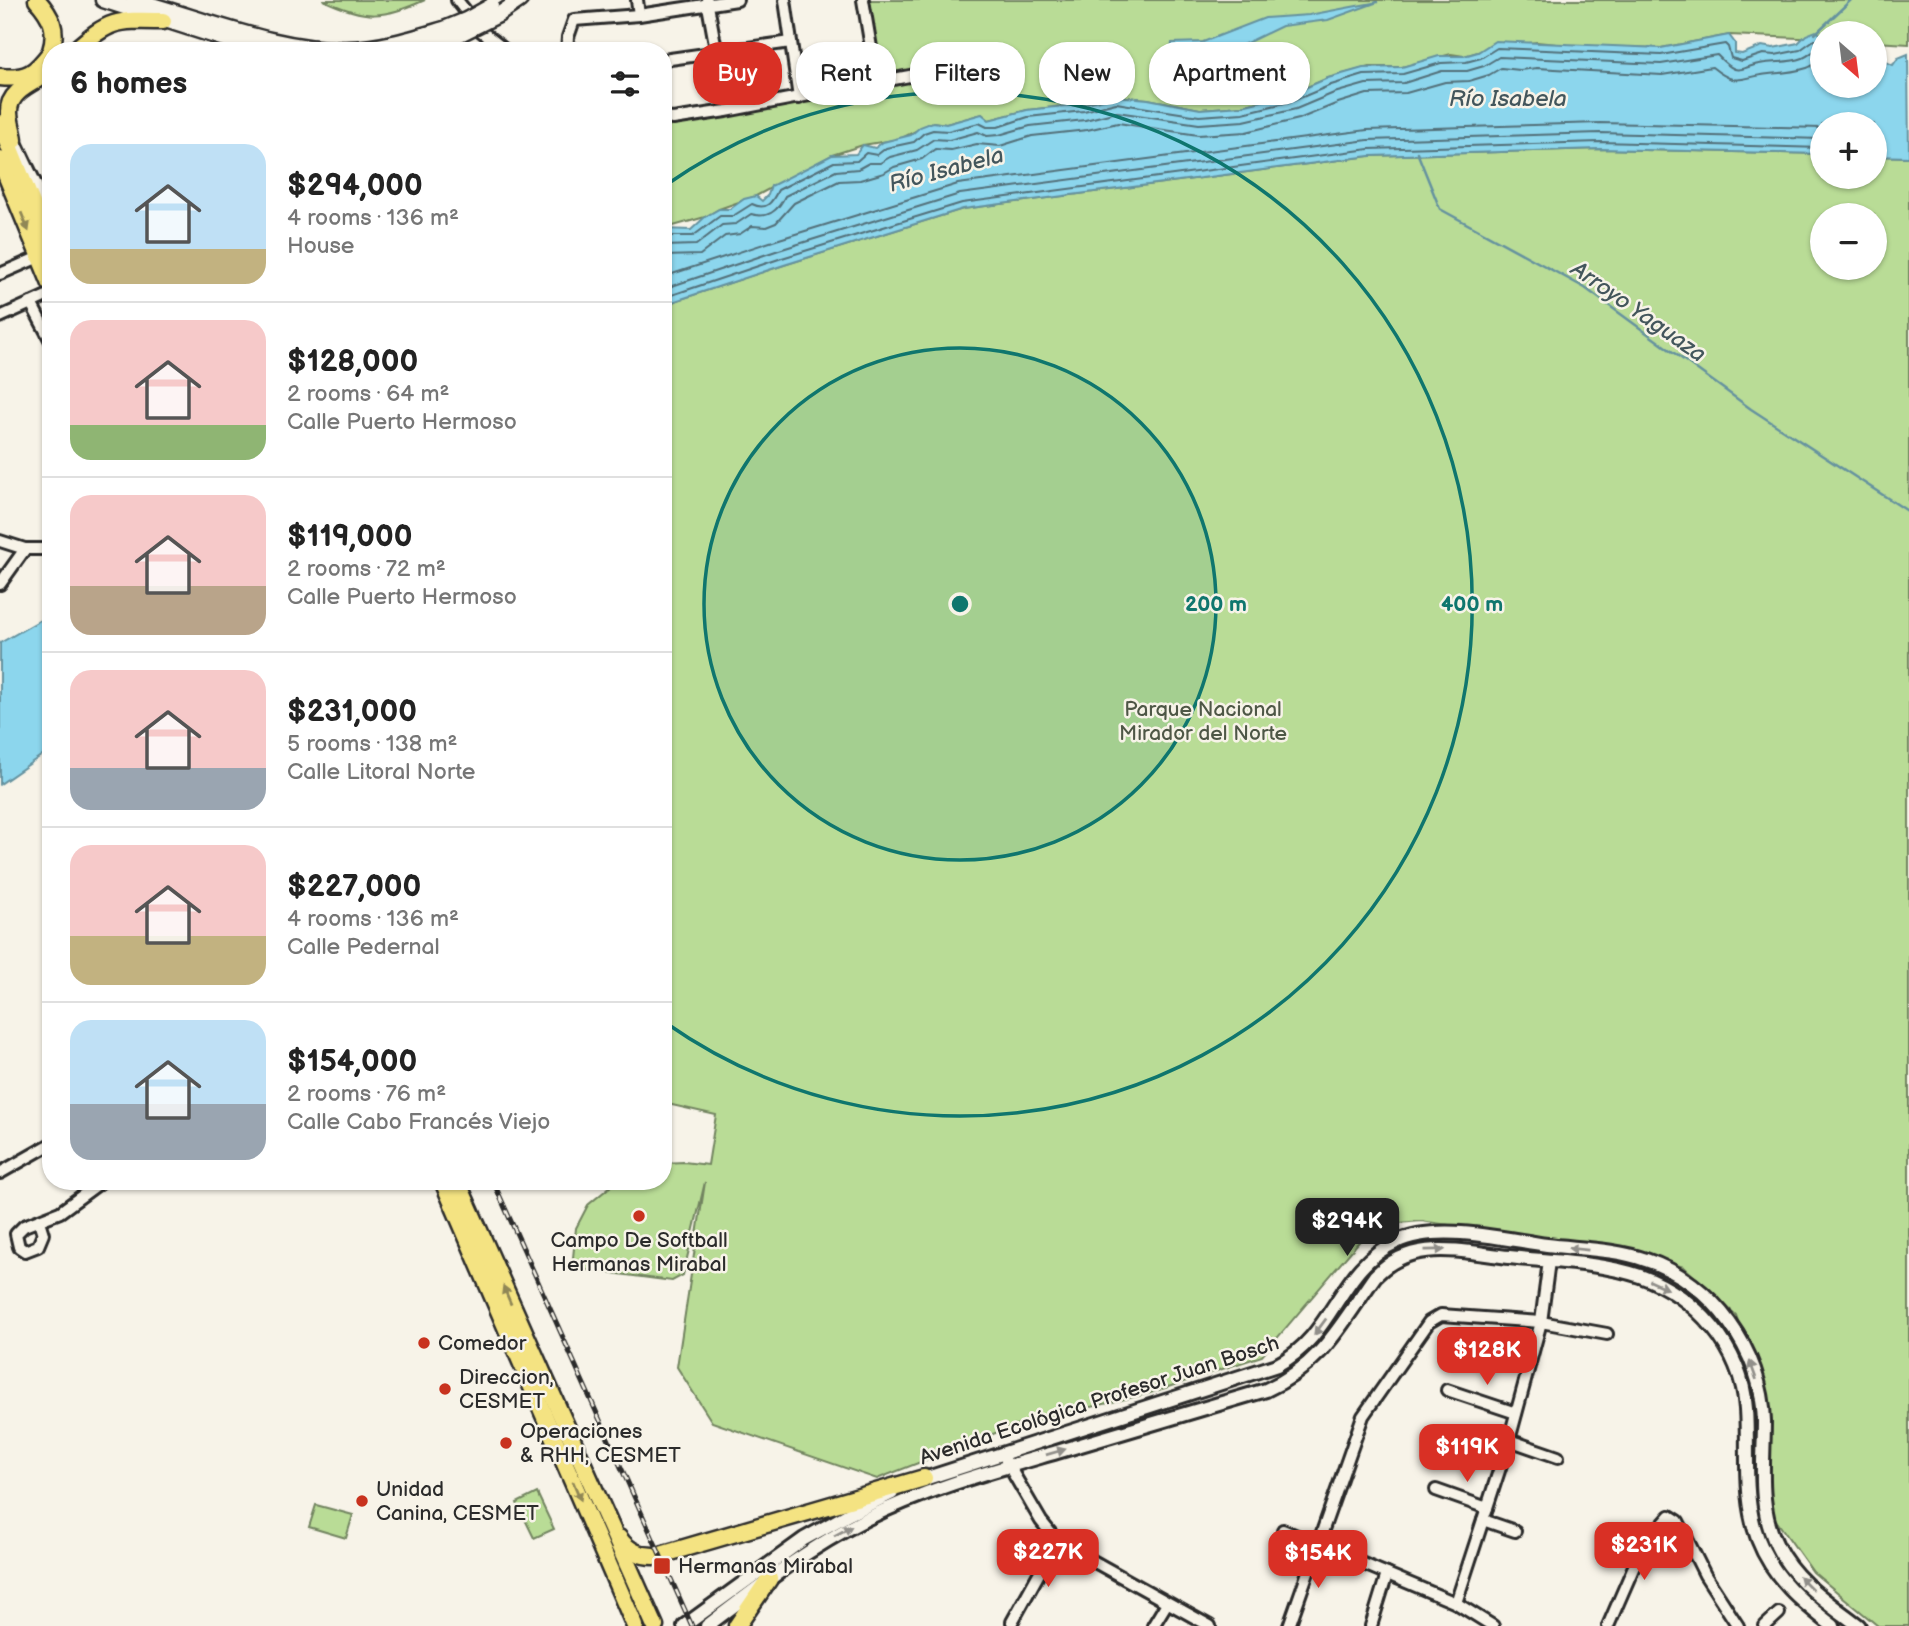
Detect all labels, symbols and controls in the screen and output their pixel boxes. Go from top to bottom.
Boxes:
north arrow [1810,21,1886,98]
map controls [1810,21,1887,280]
chip: Buy [693,42,782,105]
chip: Rent [796,42,896,105]
chip: Filters [910,42,1025,105]
chip: New [1039,42,1135,105]
chip: Apartment [1149,42,1310,105]
icon: filters [606,65,644,103]
text: 6 homes [70,66,187,102]
water label: Río Isabela [1449,85,1567,113]
button: + [1810,112,1887,189]
water label: Río Isabela [886,141,1007,199]
text: $294,000 [287,168,423,204]
icon: home [126,172,210,256]
button: − [1810,203,1887,280]
text: 4 rooms · 136 m² [287,204,459,232]
one-way arrow [20,212,31,233]
text: House [287,232,354,260]
water label: Arroyo Yaguaza [1565,254,1711,369]
text: $128,000 [287,344,418,380]
icon: home [126,348,210,432]
text: 2 rooms · 64 m² [287,380,449,408]
text: Calle Puerto Hermoso [287,408,517,436]
text: $119,000 [287,519,412,555]
icon: home [126,523,210,607]
text: 2 rooms · 72 m² [287,555,446,583]
text: Calle Puerto Hermoso [287,583,517,611]
centre of rings [948,592,972,616]
text: 200 m [1185,592,1247,617]
text: 400 m [1441,592,1503,617]
text: $231,000 [287,694,417,730]
park label: Parque Nacional Mirador del Norte [1119,697,1287,746]
icon: home [126,698,210,782]
text: 5 rooms · 138 m² [287,730,457,758]
text: Calle Litoral Norte [287,758,476,786]
text: $227,000 [287,869,421,905]
icon: home [126,873,210,957]
text: 4 rooms · 136 m² [287,905,459,933]
text: Calle Pedernal [287,933,440,961]
text: $154,000 [287,1044,417,1080]
icon: home [126,1048,210,1132]
text: 2 rooms · 76 m² [287,1080,446,1108]
text: Calle Cabo Francés Viejo [287,1108,550,1136]
pin: $294K [1298,1198,1396,1258]
text: $294K [1311,1207,1383,1235]
marker: Campo De Softball Hermanas Mirabal [631,1208,647,1224]
place label: Campo De Softball Hermanas Mirabal [550,1228,728,1277]
one-way arrow [1567,1243,1589,1254]
one-way arrow [1425,1245,1447,1256]
one-way arrow [1649,1279,1669,1291]
one-way arrow [501,1285,512,1306]
one-way arrow [1314,1318,1328,1336]
pin: $128K [1438,1328,1536,1387]
street label: Avenida Ecológica Profesor Juan Bosch [916,1330,1282,1471]
place label: Comedor [438,1331,527,1356]
marker: Comedor [416,1335,432,1351]
text: $128K [1453,1336,1521,1364]
one-way arrow [1747,1359,1758,1380]
place label: Direccion, CESMET [459,1365,554,1414]
marker: Direccion, CESMET [437,1381,453,1397]
place label: Operaciones & RHH, CESMET [520,1419,681,1468]
pin: $119K [1418,1424,1516,1484]
text: $119K [1435,1433,1499,1461]
marker: Operaciones & RHH, CESMET [498,1435,514,1451]
one-way arrow [1046,1447,1067,1457]
place label: Unidad Canina, CESMET [376,1477,539,1526]
one-way arrow [571,1481,583,1501]
marker: Unidad Canina, CESMET [354,1493,370,1509]
pin: $231K [1595,1522,1693,1582]
one-way arrow [834,1525,853,1537]
pin: $227K [999,1530,1097,1589]
pin: $154K [1269,1530,1367,1590]
text: $231K [1610,1531,1678,1559]
text: $227K [1013,1538,1083,1566]
text: $154K [1284,1539,1352,1567]
place label: Hermanas Mirabal [678,1554,853,1579]
marker: Hermanas Mirabal [652,1556,672,1576]
one-way arrow [1799,1575,1815,1592]

